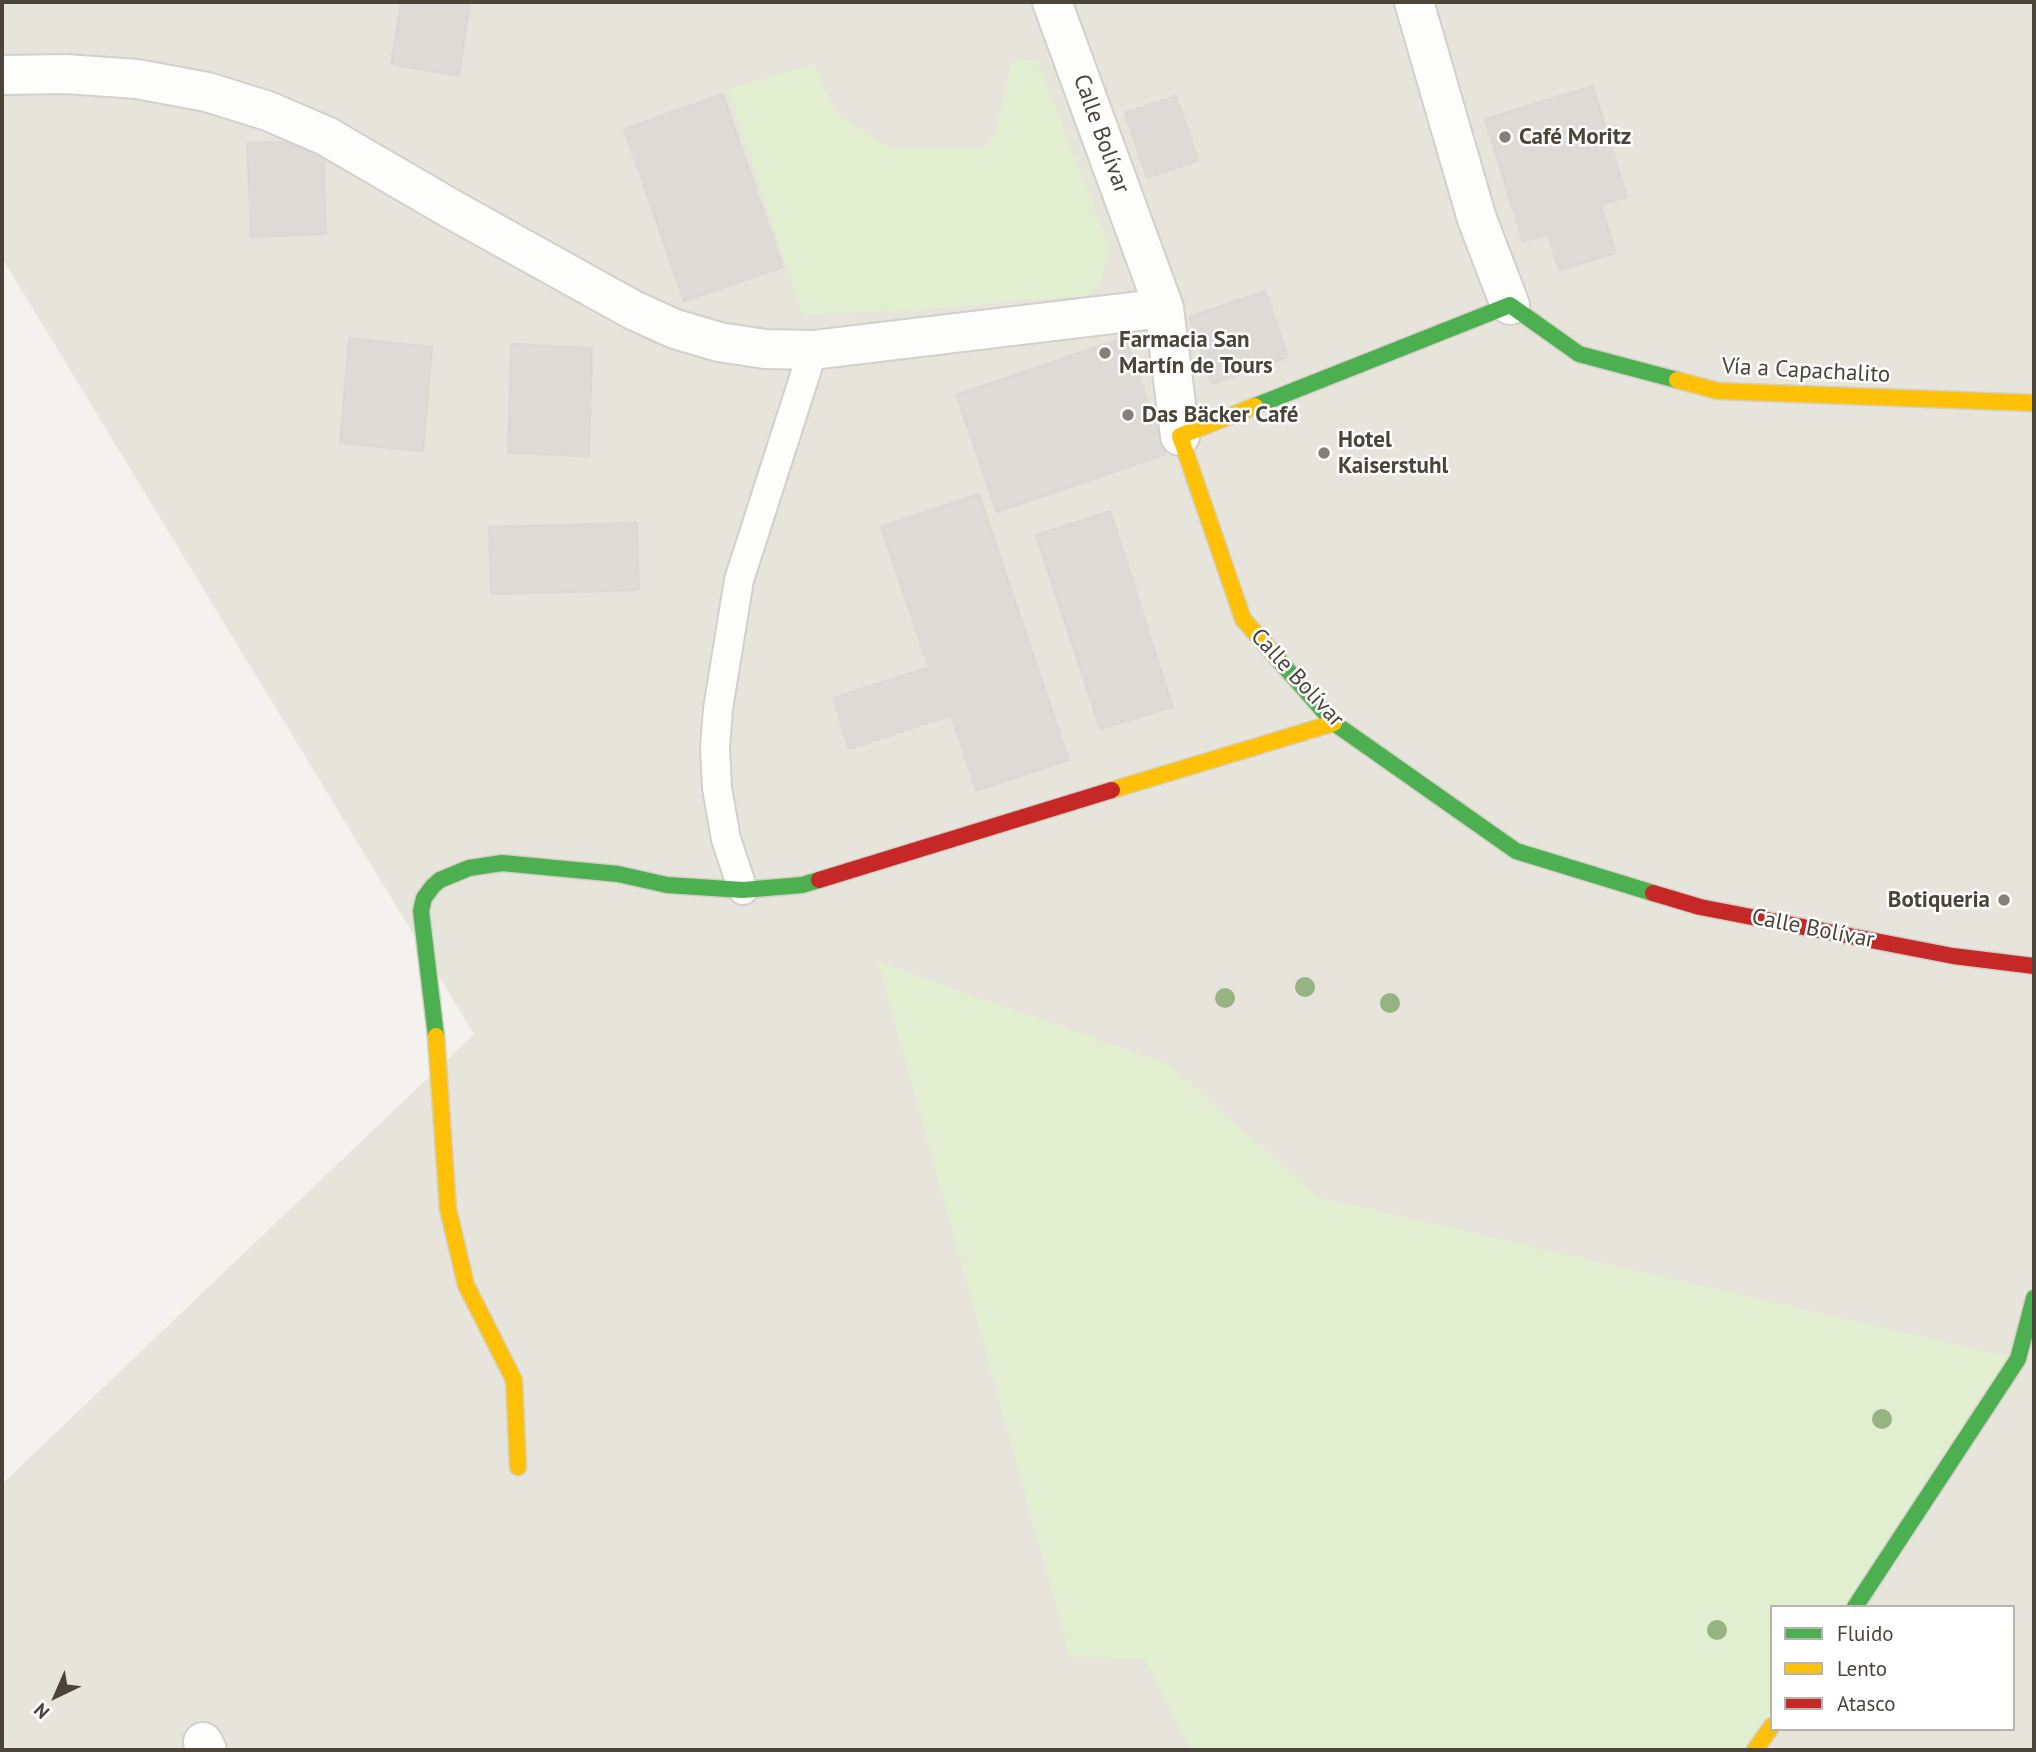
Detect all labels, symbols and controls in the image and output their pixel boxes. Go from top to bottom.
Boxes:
street label: Calle Bolívar [1067,71,1135,197]
place label: Café Moritz [1519,123,1631,151]
marker: Café Moritz [1497,129,1513,145]
place label: Farmacia San Martín de Tours [1119,326,1273,380]
marker: Farmacia San Martín de Tours [1097,345,1113,361]
street label: Vía a Capachalito [1721,353,1891,389]
place label: Das Bäcker Café [1142,401,1298,429]
marker: Das Bäcker Café [1120,407,1136,423]
place label: Hotel Kaiserstuhl [1338,426,1448,480]
marker: Hotel Kaiserstuhl [1316,445,1332,461]
street label: Calle Bolívar [1245,623,1349,733]
place label: Botiqueria [1888,886,1990,914]
marker: Botiqueria [1996,892,2012,908]
street label: Calle Bolívar [1749,904,1877,954]
legend [1770,1605,2015,1731]
text: Fluido [1837,1620,1894,1647]
text: Lento [1837,1655,1887,1682]
north arrow [21,1661,91,1731]
text: Atasco [1837,1690,1896,1717]
text: N [29,1698,54,1724]

